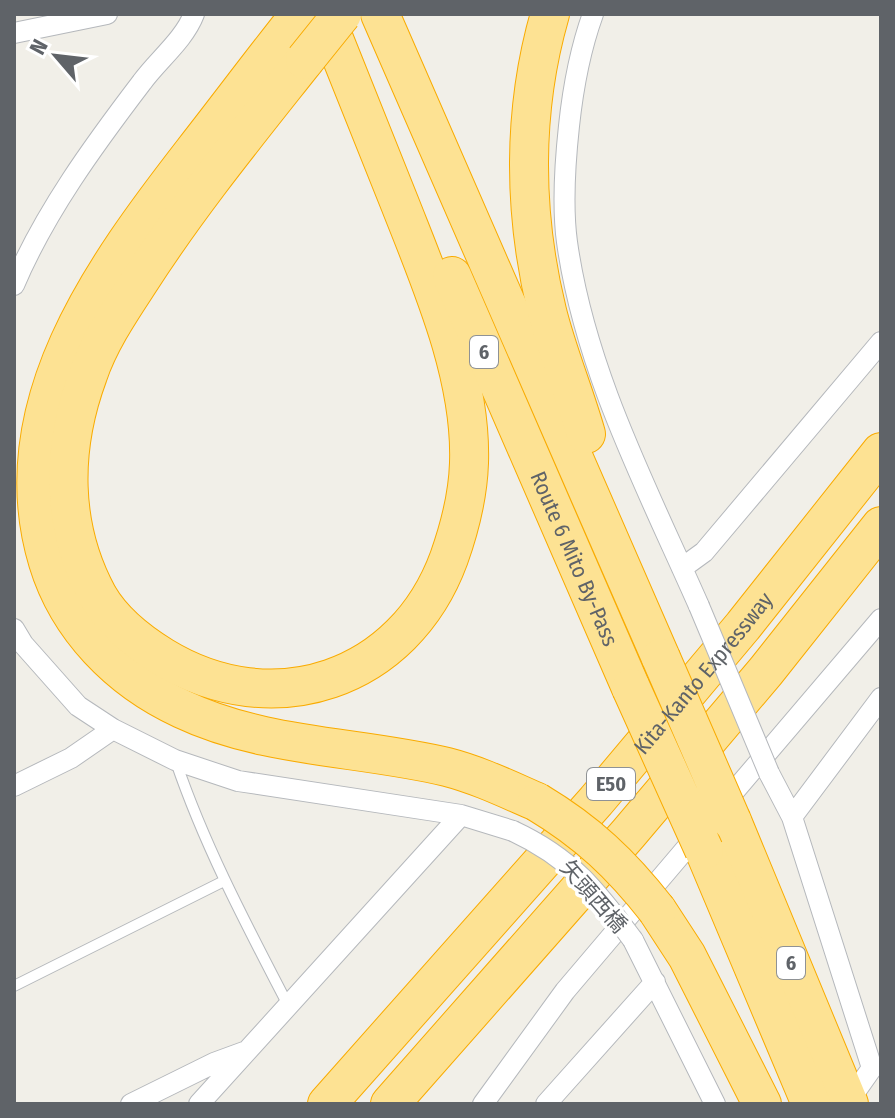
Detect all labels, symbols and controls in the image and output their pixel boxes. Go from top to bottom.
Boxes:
north arrow [16,16,96,96]
text: N [24,35,54,59]
road number: 6 [470,336,498,368]
street label: Route 6 Mito By-Pass [524,467,624,650]
street label: Kita-Kanto Expressway [628,587,779,760]
road number: E50 [587,768,635,800]
street label: 矢頭西橋 [555,854,633,938]
road number: 6 [777,947,805,979]

